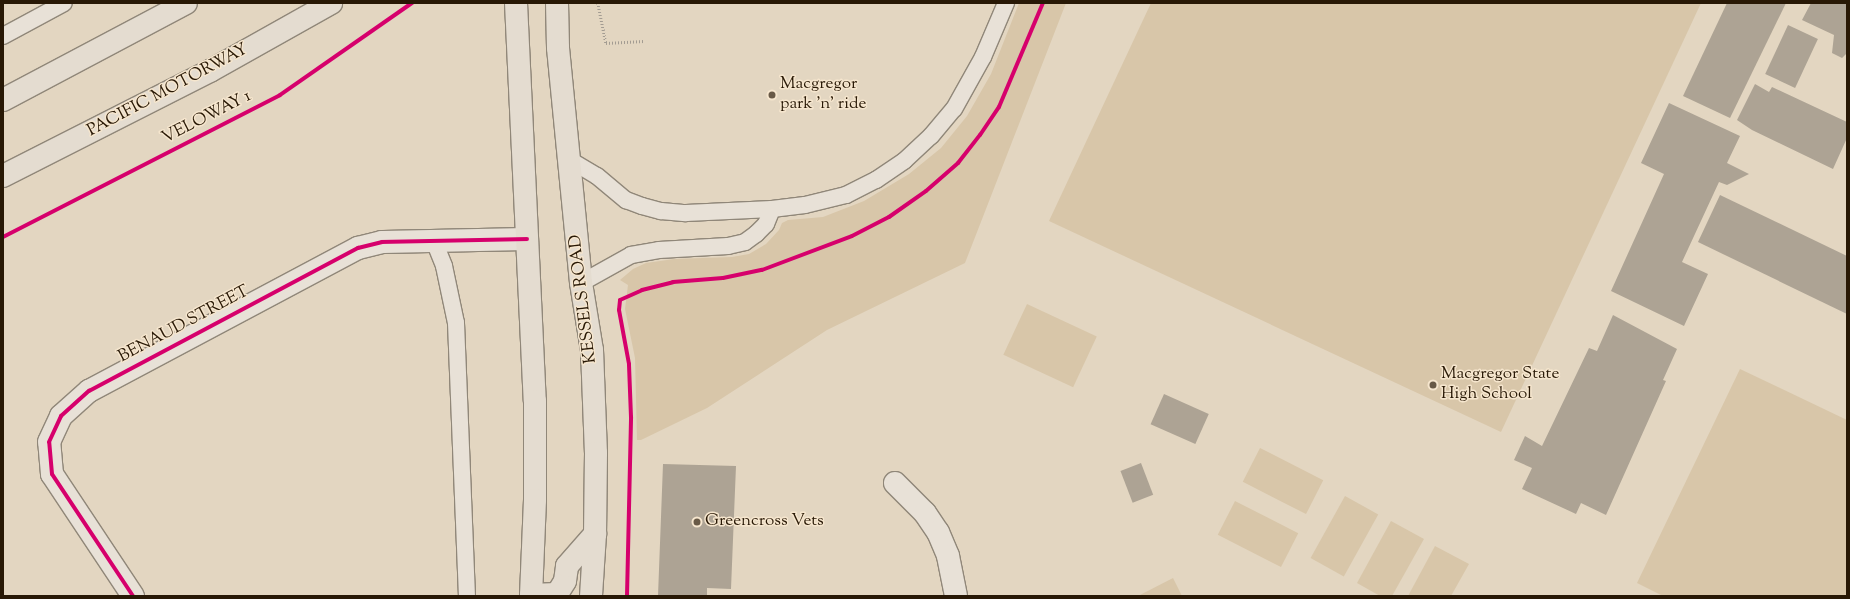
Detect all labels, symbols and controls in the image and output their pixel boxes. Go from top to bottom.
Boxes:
street label: PACIFIC MOTORWAY [84,40,252,142]
place label: Macgregor park 'n' ride [780,75,866,115]
street label: VELOWAY 1 [159,87,255,149]
marker: Macgregor park 'n' ride [767,90,777,100]
street label: KESSELS ROAD [566,233,602,365]
street label: BENAUD STREET [115,282,253,368]
place label: Macgregor State High School [1441,365,1559,405]
marker: Macgregor State High School [1428,380,1438,390]
place label: Greencross Vets [705,512,824,532]
marker: Greencross Vets [692,517,702,527]

